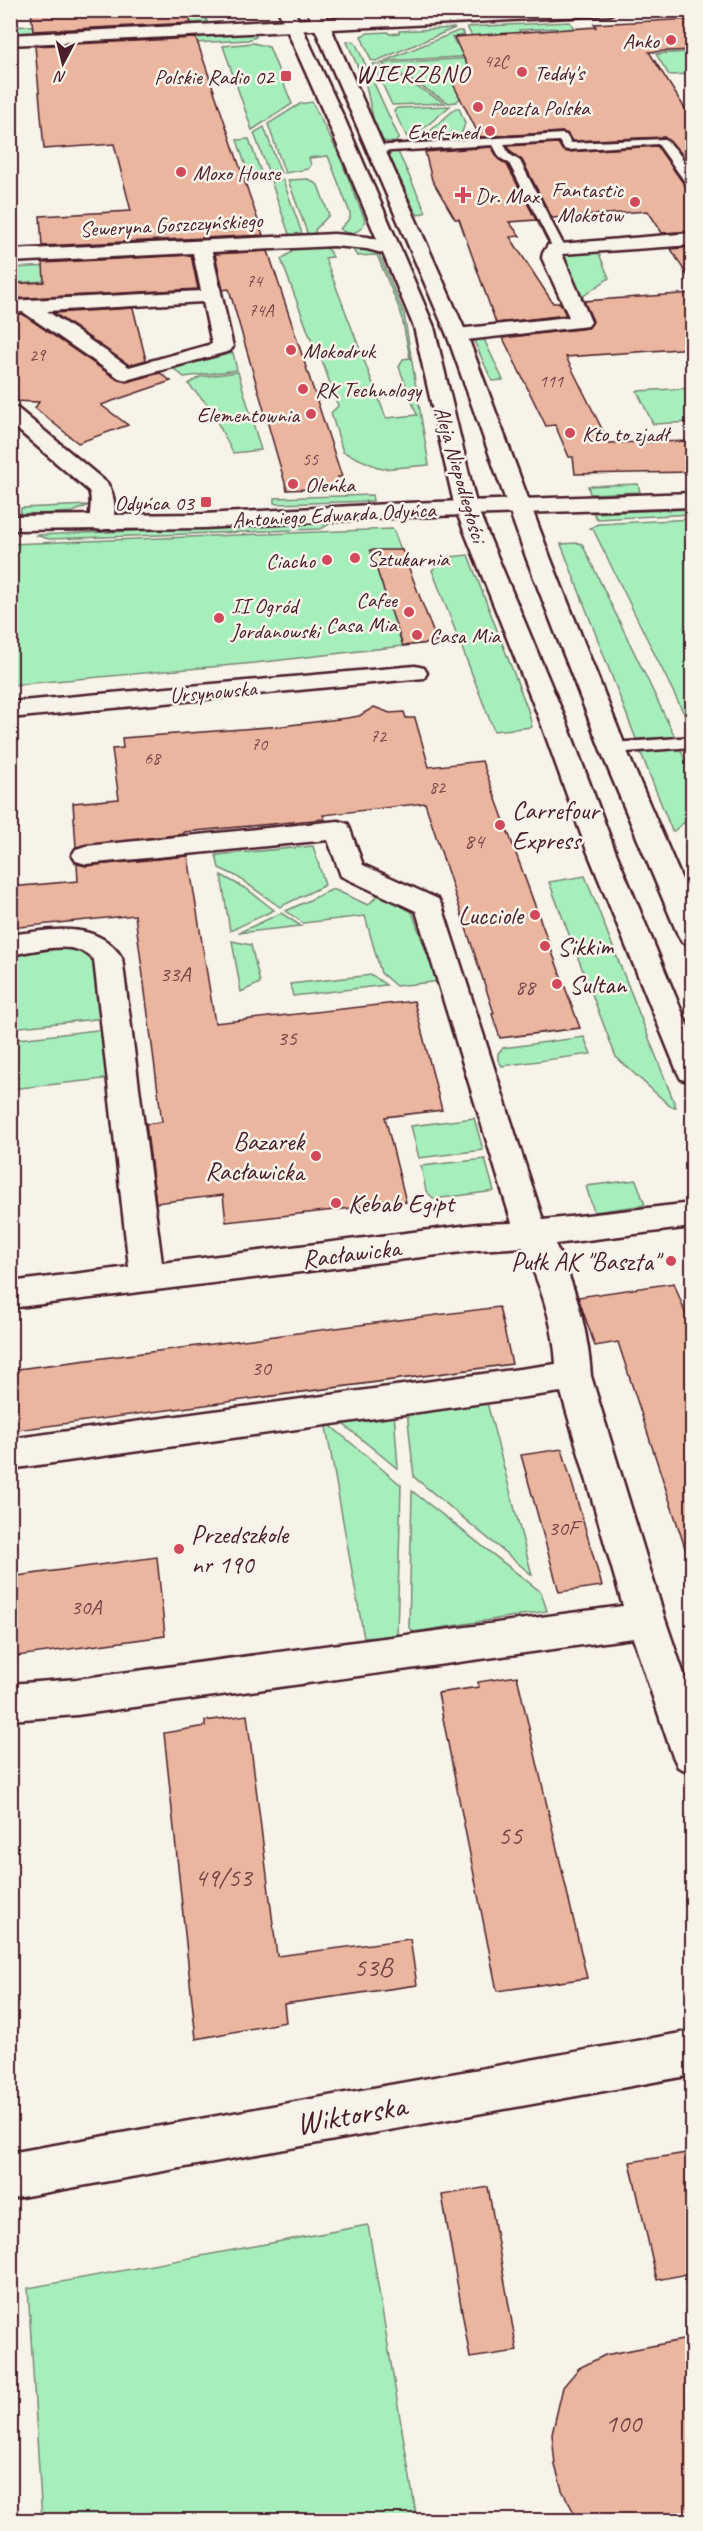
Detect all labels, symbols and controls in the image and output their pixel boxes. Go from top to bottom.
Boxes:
place label: Anko [622,27,660,55]
north arrow [33,33,93,93]
marker: Anko [664,33,678,47]
house number: 42C [484,50,511,72]
district label: WIERZBNO [356,59,472,89]
place label: Teddy's [534,59,587,87]
place label: Polskie Radio 02 [154,63,276,91]
marker: Teddy's [515,65,529,79]
text: N [52,66,67,87]
marker: Polskie Radio 02 [279,69,293,83]
place label: Poczta Polska [490,94,591,122]
marker: Poczta Polska [471,100,485,114]
place label: Enef-med [408,118,481,146]
marker: Enef-med [483,124,497,138]
place label: Moxo House [193,159,282,187]
marker: Moxo House [174,165,188,179]
place label: Fantastic Mokotow [551,176,625,229]
place label: Dr. Max [475,182,540,210]
marker: Dr. Max [456,188,470,202]
marker: Fantastic Mokotow [628,195,642,209]
street label: Seweryna Goszczyńskiego [79,206,264,244]
house number: 74 [246,270,264,292]
house number: 74A [248,299,275,321]
place label: Mokodruk [303,337,377,365]
marker: Mokodruk [284,343,298,357]
house number: 29 [29,344,47,366]
house number: 111 [539,370,564,392]
place label: RK Technology [315,376,423,404]
marker: RK Technology [296,382,310,396]
place label: Elementownia [197,401,300,429]
street label: Aleja Niepodległości [427,403,494,548]
marker: Elementownia [304,407,318,421]
place label: Kto to zjadł [582,420,672,448]
marker: Kto to zjadł [563,426,577,440]
house number: 55 [302,448,319,470]
place label: Oleńka [305,471,356,499]
marker: Oleńka [286,477,300,491]
place label: Odyńca 03 [114,489,196,517]
marker: Odyńca 03 [199,495,213,509]
street label: Antoniego Edwarda Odyńca [232,496,438,534]
place label: Sztukarnia [367,545,450,573]
place label: Ciacho [266,547,316,575]
marker: Sztukarnia [348,551,362,565]
marker: Ciacho [320,553,334,567]
place label: Cafee Casa Mia [326,586,399,639]
place label: II Ogród Jordanowski [230,592,322,645]
marker: Cafee Casa Mia [402,605,416,619]
marker: II Ogród Jordanowski [212,611,226,625]
place label: Casa Mia [429,622,502,650]
marker: Casa Mia [410,628,424,642]
street label: Ursynowska [168,674,259,710]
house number: 72 [370,725,388,747]
house number: 70 [251,733,269,755]
house number: 68 [144,747,162,769]
house number: 82 [429,776,447,798]
place label: Carrefour Express [512,794,601,857]
marker: Carrefour Express [493,818,507,832]
house number: 84 [464,827,486,855]
place label: Lucciole [458,899,526,932]
marker: Lucciole [528,908,542,922]
place label: Sikkim [557,930,615,963]
marker: Sikkim [538,939,552,953]
house number: 33A [160,960,191,988]
place label: Sultan [569,968,627,1001]
house number: 88 [515,973,537,1001]
marker: Sultan [550,977,564,991]
house number: 35 [277,1024,298,1052]
place label: Bazarek Racławicka [205,1125,306,1188]
marker: Bazarek Racławicka [309,1149,323,1163]
place label: Kebab Egipt [348,1187,456,1220]
marker: Kebab Egipt [329,1196,343,1210]
street label: Racławicka [300,1231,404,1276]
place label: Pułk AK "Baszta" [511,1245,664,1278]
marker: Pułk AK "Baszta" [664,1254,678,1268]
house number: 30 [251,1354,273,1382]
house number: 30F [548,1514,583,1542]
place label: Przedszkole nr 190 [191,1518,289,1581]
marker: Przedszkole nr 190 [172,1542,186,1556]
house number: 30A [71,1593,102,1621]
house number: 55 [498,1818,524,1852]
house number: 49/53 [194,1860,254,1894]
house number: 53B [354,1950,394,1984]
street label: Wiktorska [293,2084,412,2144]
house number: 100 [605,2406,643,2440]

